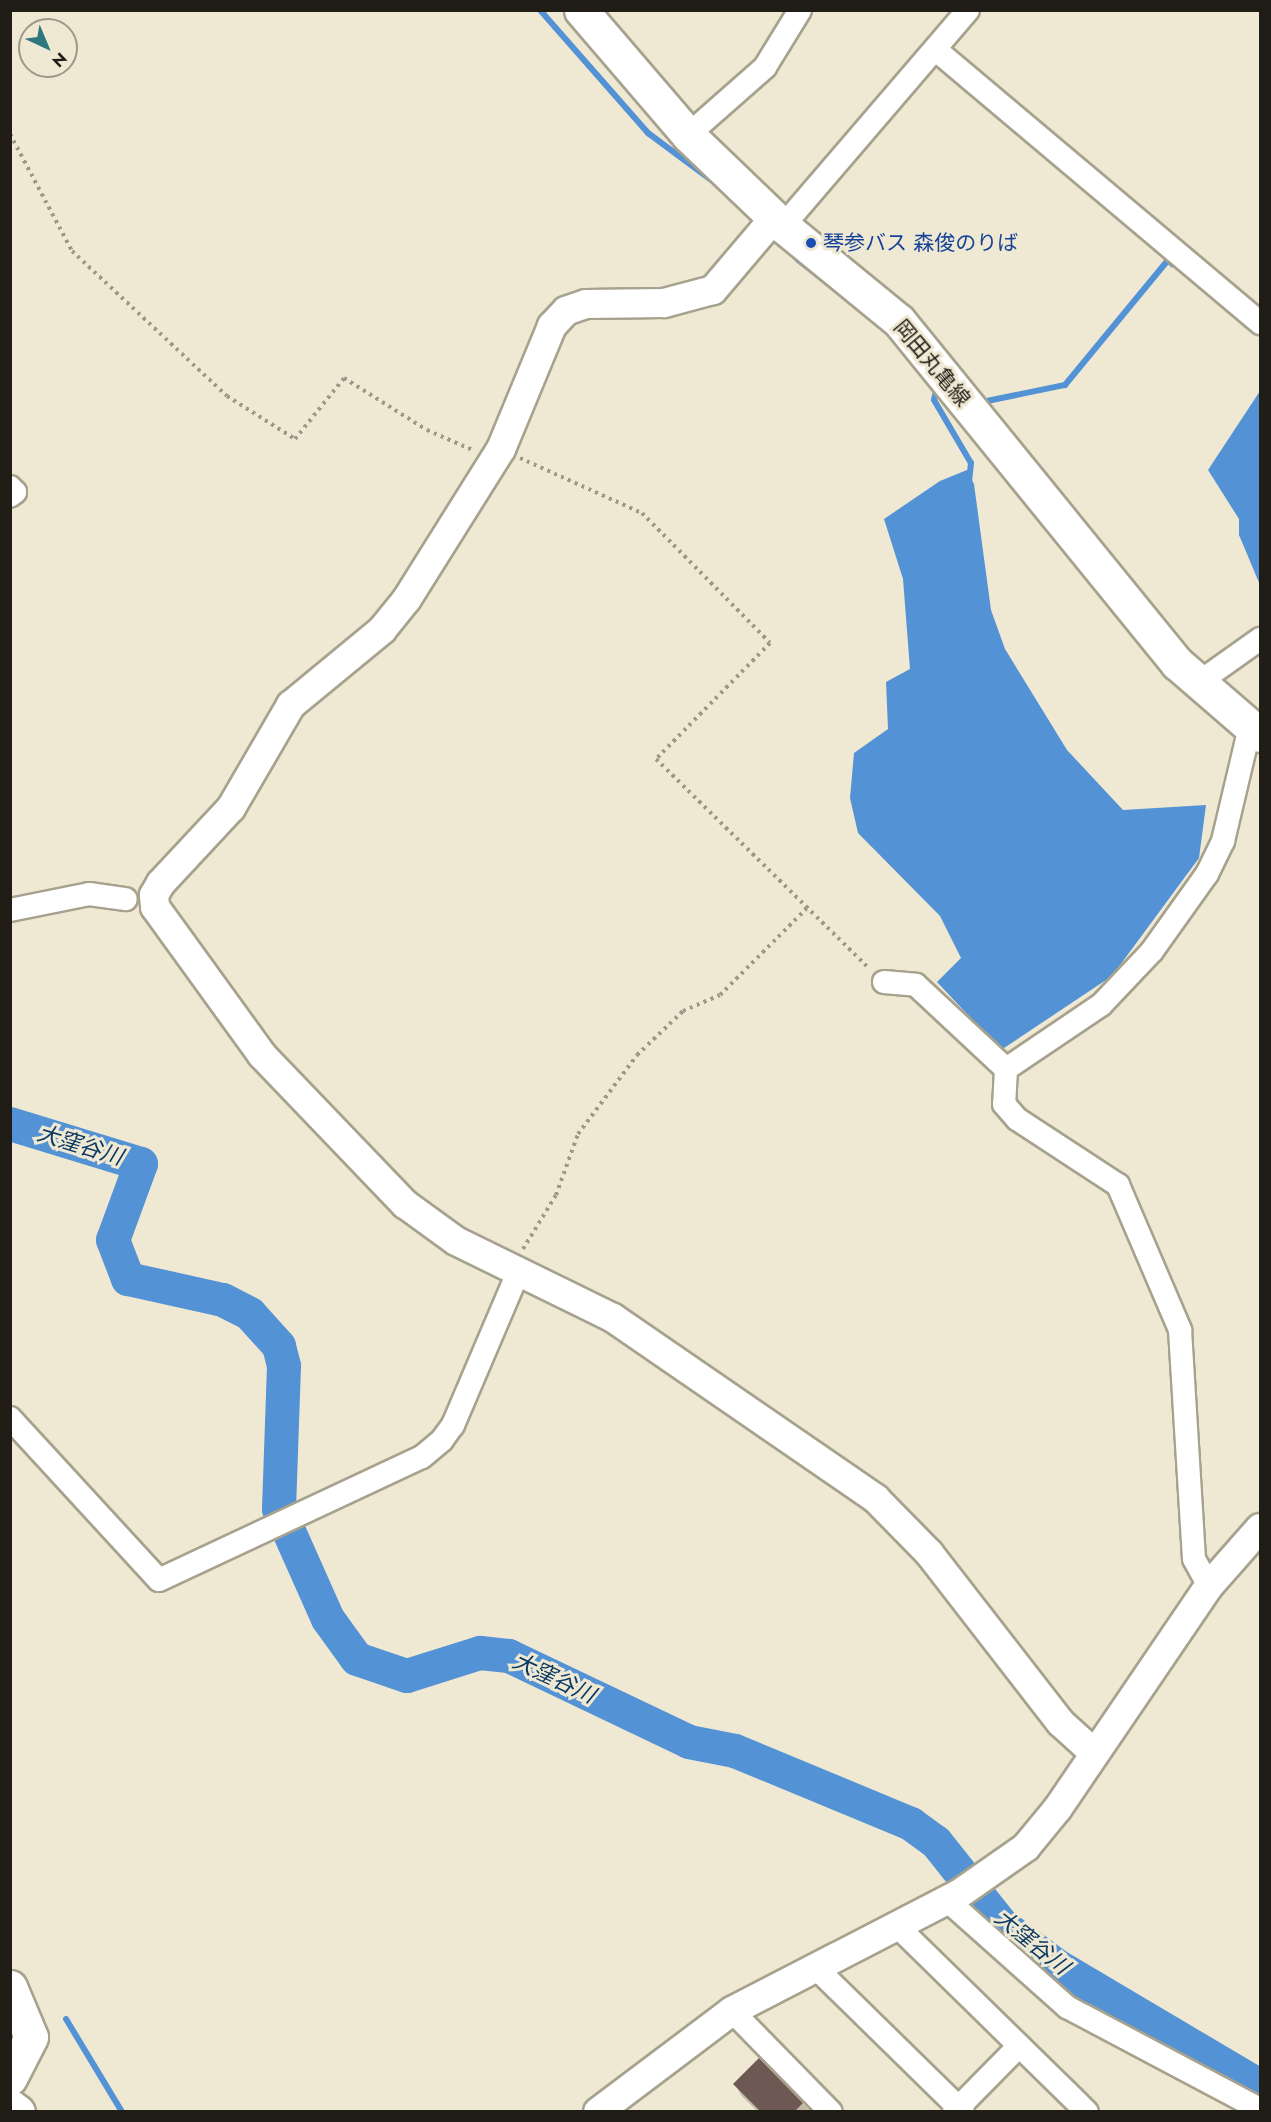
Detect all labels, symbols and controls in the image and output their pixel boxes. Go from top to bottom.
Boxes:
north arrow [18,18,78,78]
text: N [47,47,72,73]
place label: 琴参バス 森俊のりば [823,230,1018,256]
marker: 琴参バス 森俊のりば [804,236,818,250]
street label: 岡田丸亀線 [889,315,975,411]
water label: 大窪谷川 [34,1120,126,1170]
water label: 大窪谷川 [509,1647,599,1709]
water label: 大窪谷川 [989,1904,1075,1980]

